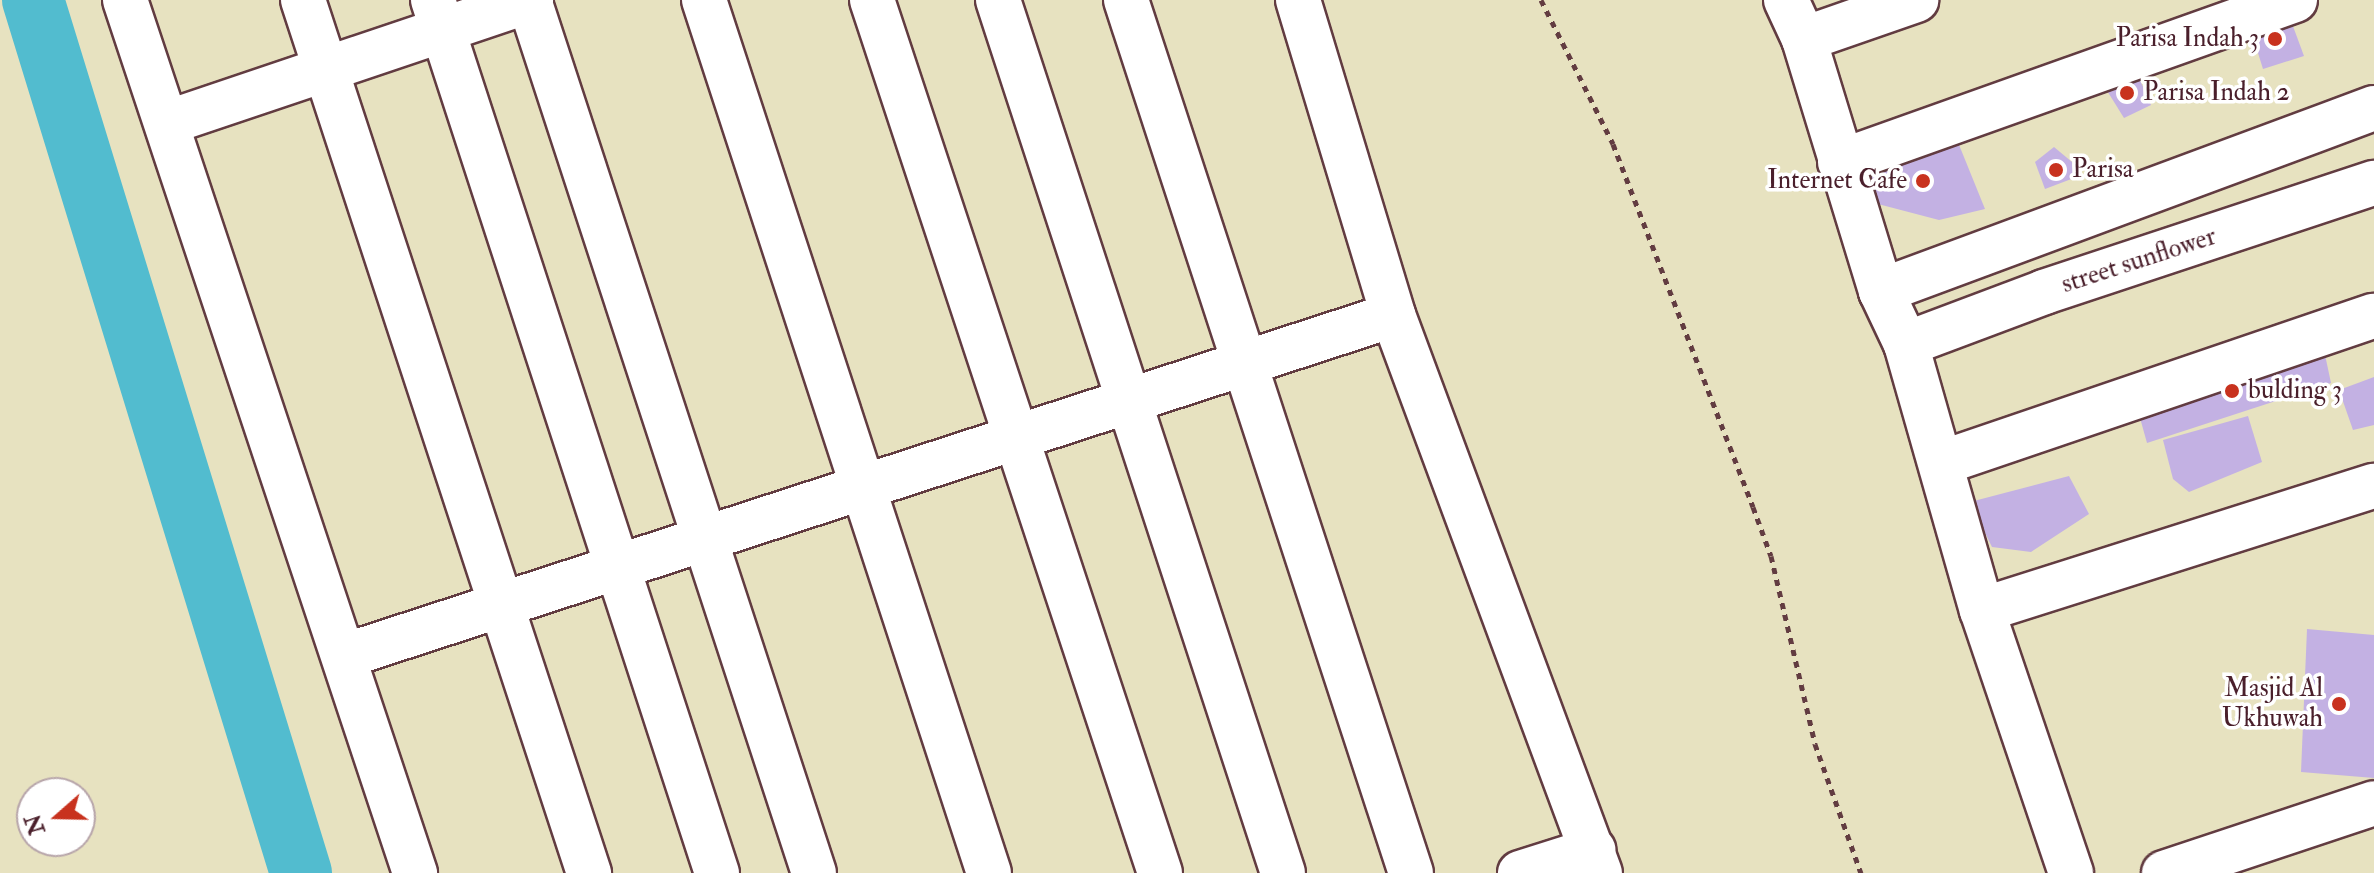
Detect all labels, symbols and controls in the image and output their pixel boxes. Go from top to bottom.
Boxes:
place label: Parisa Indah 3 [2116,23,2259,55]
marker: Parisa Indah 3 [2266,30,2284,48]
place label: Parisa Indah 2 [2143,77,2290,109]
marker: Parisa Indah 2 [2118,84,2136,102]
place label: Parisa [2072,154,2133,186]
marker: Parisa [2047,161,2065,179]
place label: Internet Cafe [1767,165,1907,197]
marker: Internet Cafe [1914,172,1932,190]
street label: street sunflower [2058,221,2220,301]
place label: bulding 3 [2248,375,2342,407]
marker: bulding 3 [2223,382,2241,400]
place label: Masjid Al Ukhuwah [2222,673,2323,734]
marker: Masjid Al Ukhuwah [2330,695,2348,713]
north arrow [16,777,96,857]
text: N [19,810,52,839]

